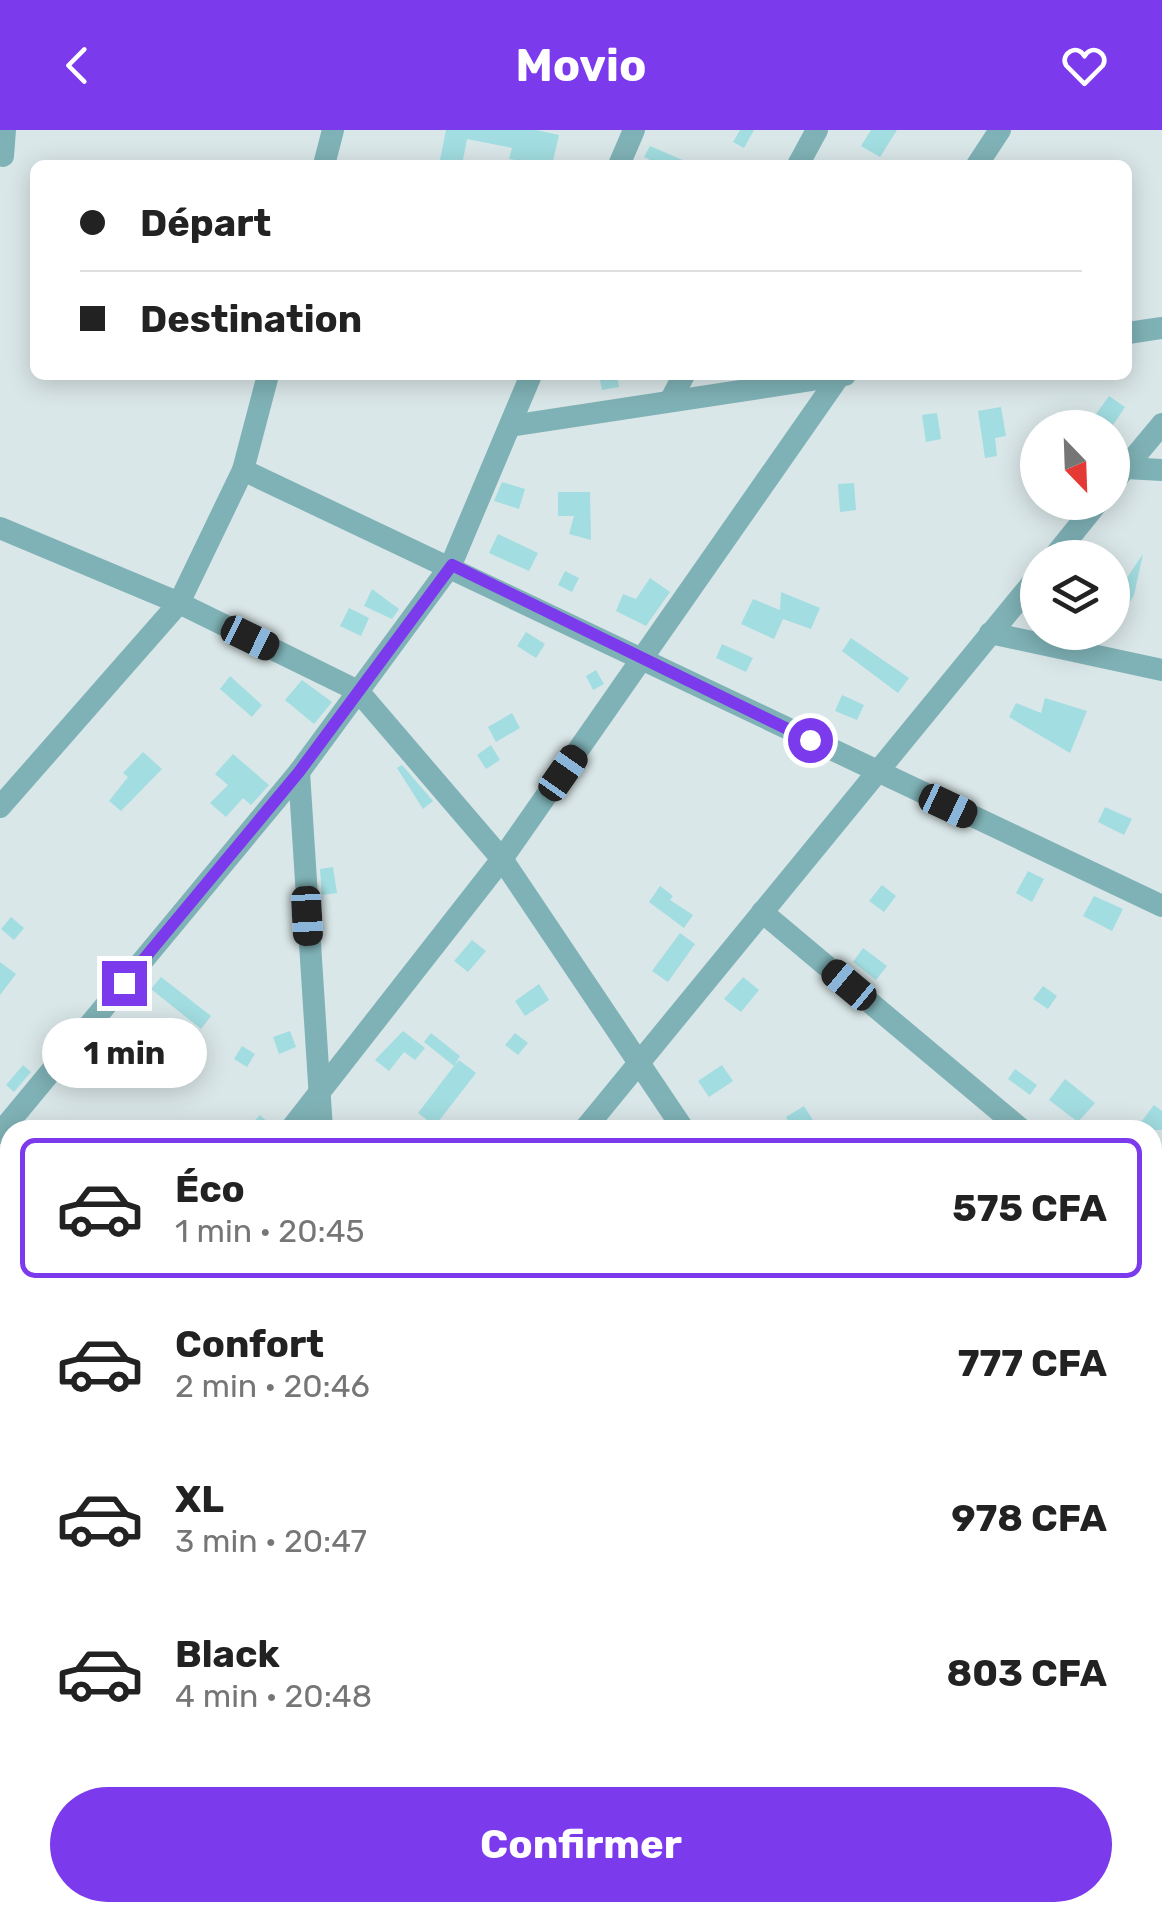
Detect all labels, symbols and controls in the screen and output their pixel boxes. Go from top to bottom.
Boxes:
icon: back [50,38,105,93]
icon: heart [1057,38,1112,93]
text: Movio [515,39,647,92]
text: Départ [140,200,271,246]
text: Destination [140,296,362,342]
north arrow [1020,410,1130,520]
map controls [1020,410,1130,650]
button: layers [1020,540,1130,650]
car [216,611,284,665]
route start [788,718,833,763]
car [534,740,592,806]
car [914,780,982,832]
car [290,885,324,947]
car [816,954,882,1016]
route end [102,961,147,1006]
callout: 1 min [42,1018,206,1088]
text: 1 min [84,1034,165,1072]
icon: car [55,1163,145,1253]
text: Éco [175,1166,245,1212]
text: 575 CFA [952,1185,1107,1231]
text: 1 min · 20:45 [175,1212,365,1250]
icon: car [55,1318,145,1408]
text: Confort [175,1321,324,1367]
text: 777 CFA [958,1340,1107,1386]
text: 2 min · 20:46 [175,1367,370,1405]
icon: car [55,1473,145,1563]
text: XL [175,1476,224,1522]
text: 978 CFA [951,1495,1107,1541]
text: 3 min · 20:47 [175,1522,367,1560]
icon: car [55,1628,145,1718]
text: Black [175,1631,280,1677]
text: 803 CFA [946,1650,1107,1696]
text: 4 min · 20:48 [175,1677,372,1715]
button: Confirmer [50,1787,1112,1902]

